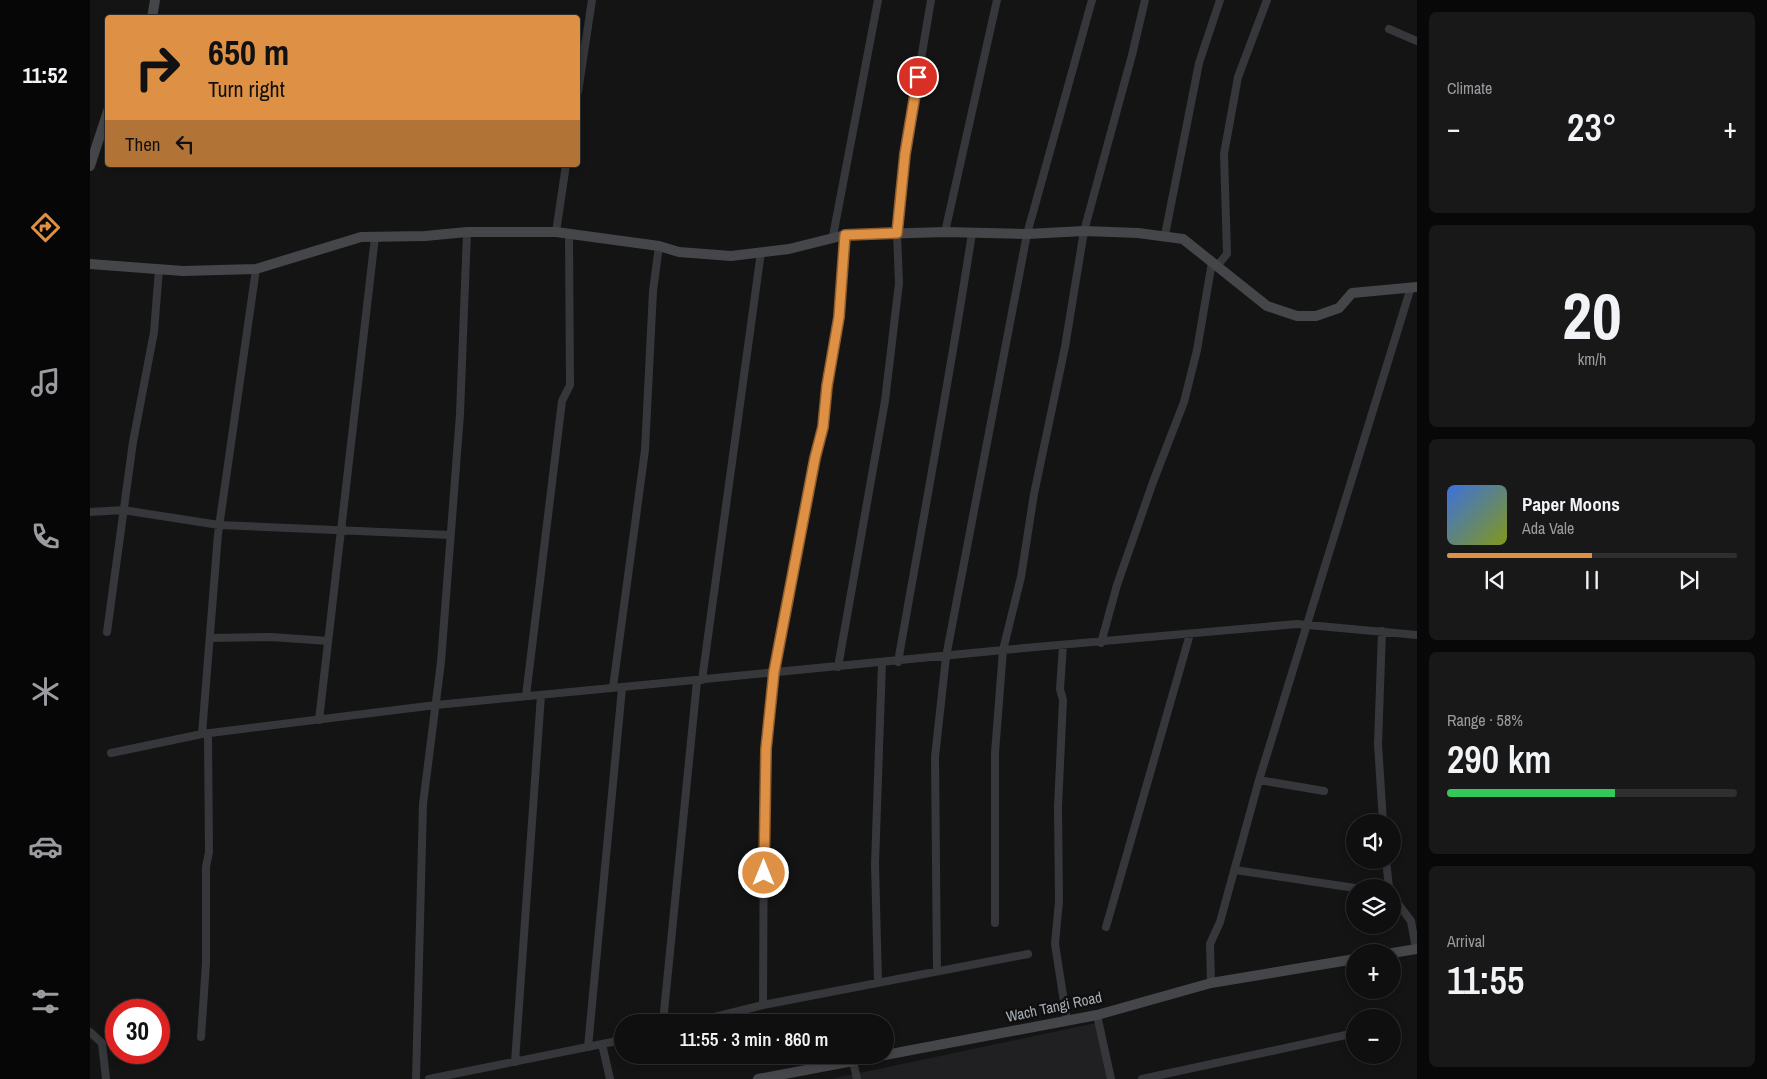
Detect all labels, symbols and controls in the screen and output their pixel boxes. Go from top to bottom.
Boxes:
text: 650 m [208,29,289,76]
icon: right [125,35,190,100]
pin [897,56,939,98]
text: 11:52 [22,60,68,90]
icon: arrive [904,63,932,91]
text: Turn right [208,74,285,104]
text: Climate [1447,77,1492,99]
text: 23° [1567,102,1617,153]
text: − [1447,109,1460,147]
text: + [1724,109,1737,147]
icon: left [171,130,199,158]
text: Then [125,131,161,157]
icon: directions [28,210,63,245]
text: 20 [1562,272,1622,359]
text: km/h [1578,348,1606,370]
icon: music [28,365,63,400]
text: Paper Moons [1522,491,1620,517]
text: Ada Vale [1522,517,1574,539]
icon: phone [28,519,63,554]
icon: previous [1481,566,1509,594]
icon: pause [1578,566,1606,594]
icon: next [1675,566,1703,594]
icon: climate [28,674,63,709]
text: Range · 58% [1447,709,1523,731]
text: 290 km [1447,734,1551,785]
map controls [1346,814,1401,1064]
button: sound [1346,814,1401,869]
icon: car [28,829,63,864]
position arrow [737,846,789,898]
button: layers [1346,879,1401,934]
text: Arrival [1447,930,1485,952]
button: + [1346,944,1401,999]
text: 11:55 [1447,955,1524,1006]
icon: filters [28,984,63,1019]
street label: Wach Tangi Road [1004,986,1104,1027]
speed limit sign: 30 [105,999,170,1064]
button: − [1346,1009,1401,1064]
text: 11:55 · 3 min · 860 m [680,1026,828,1052]

